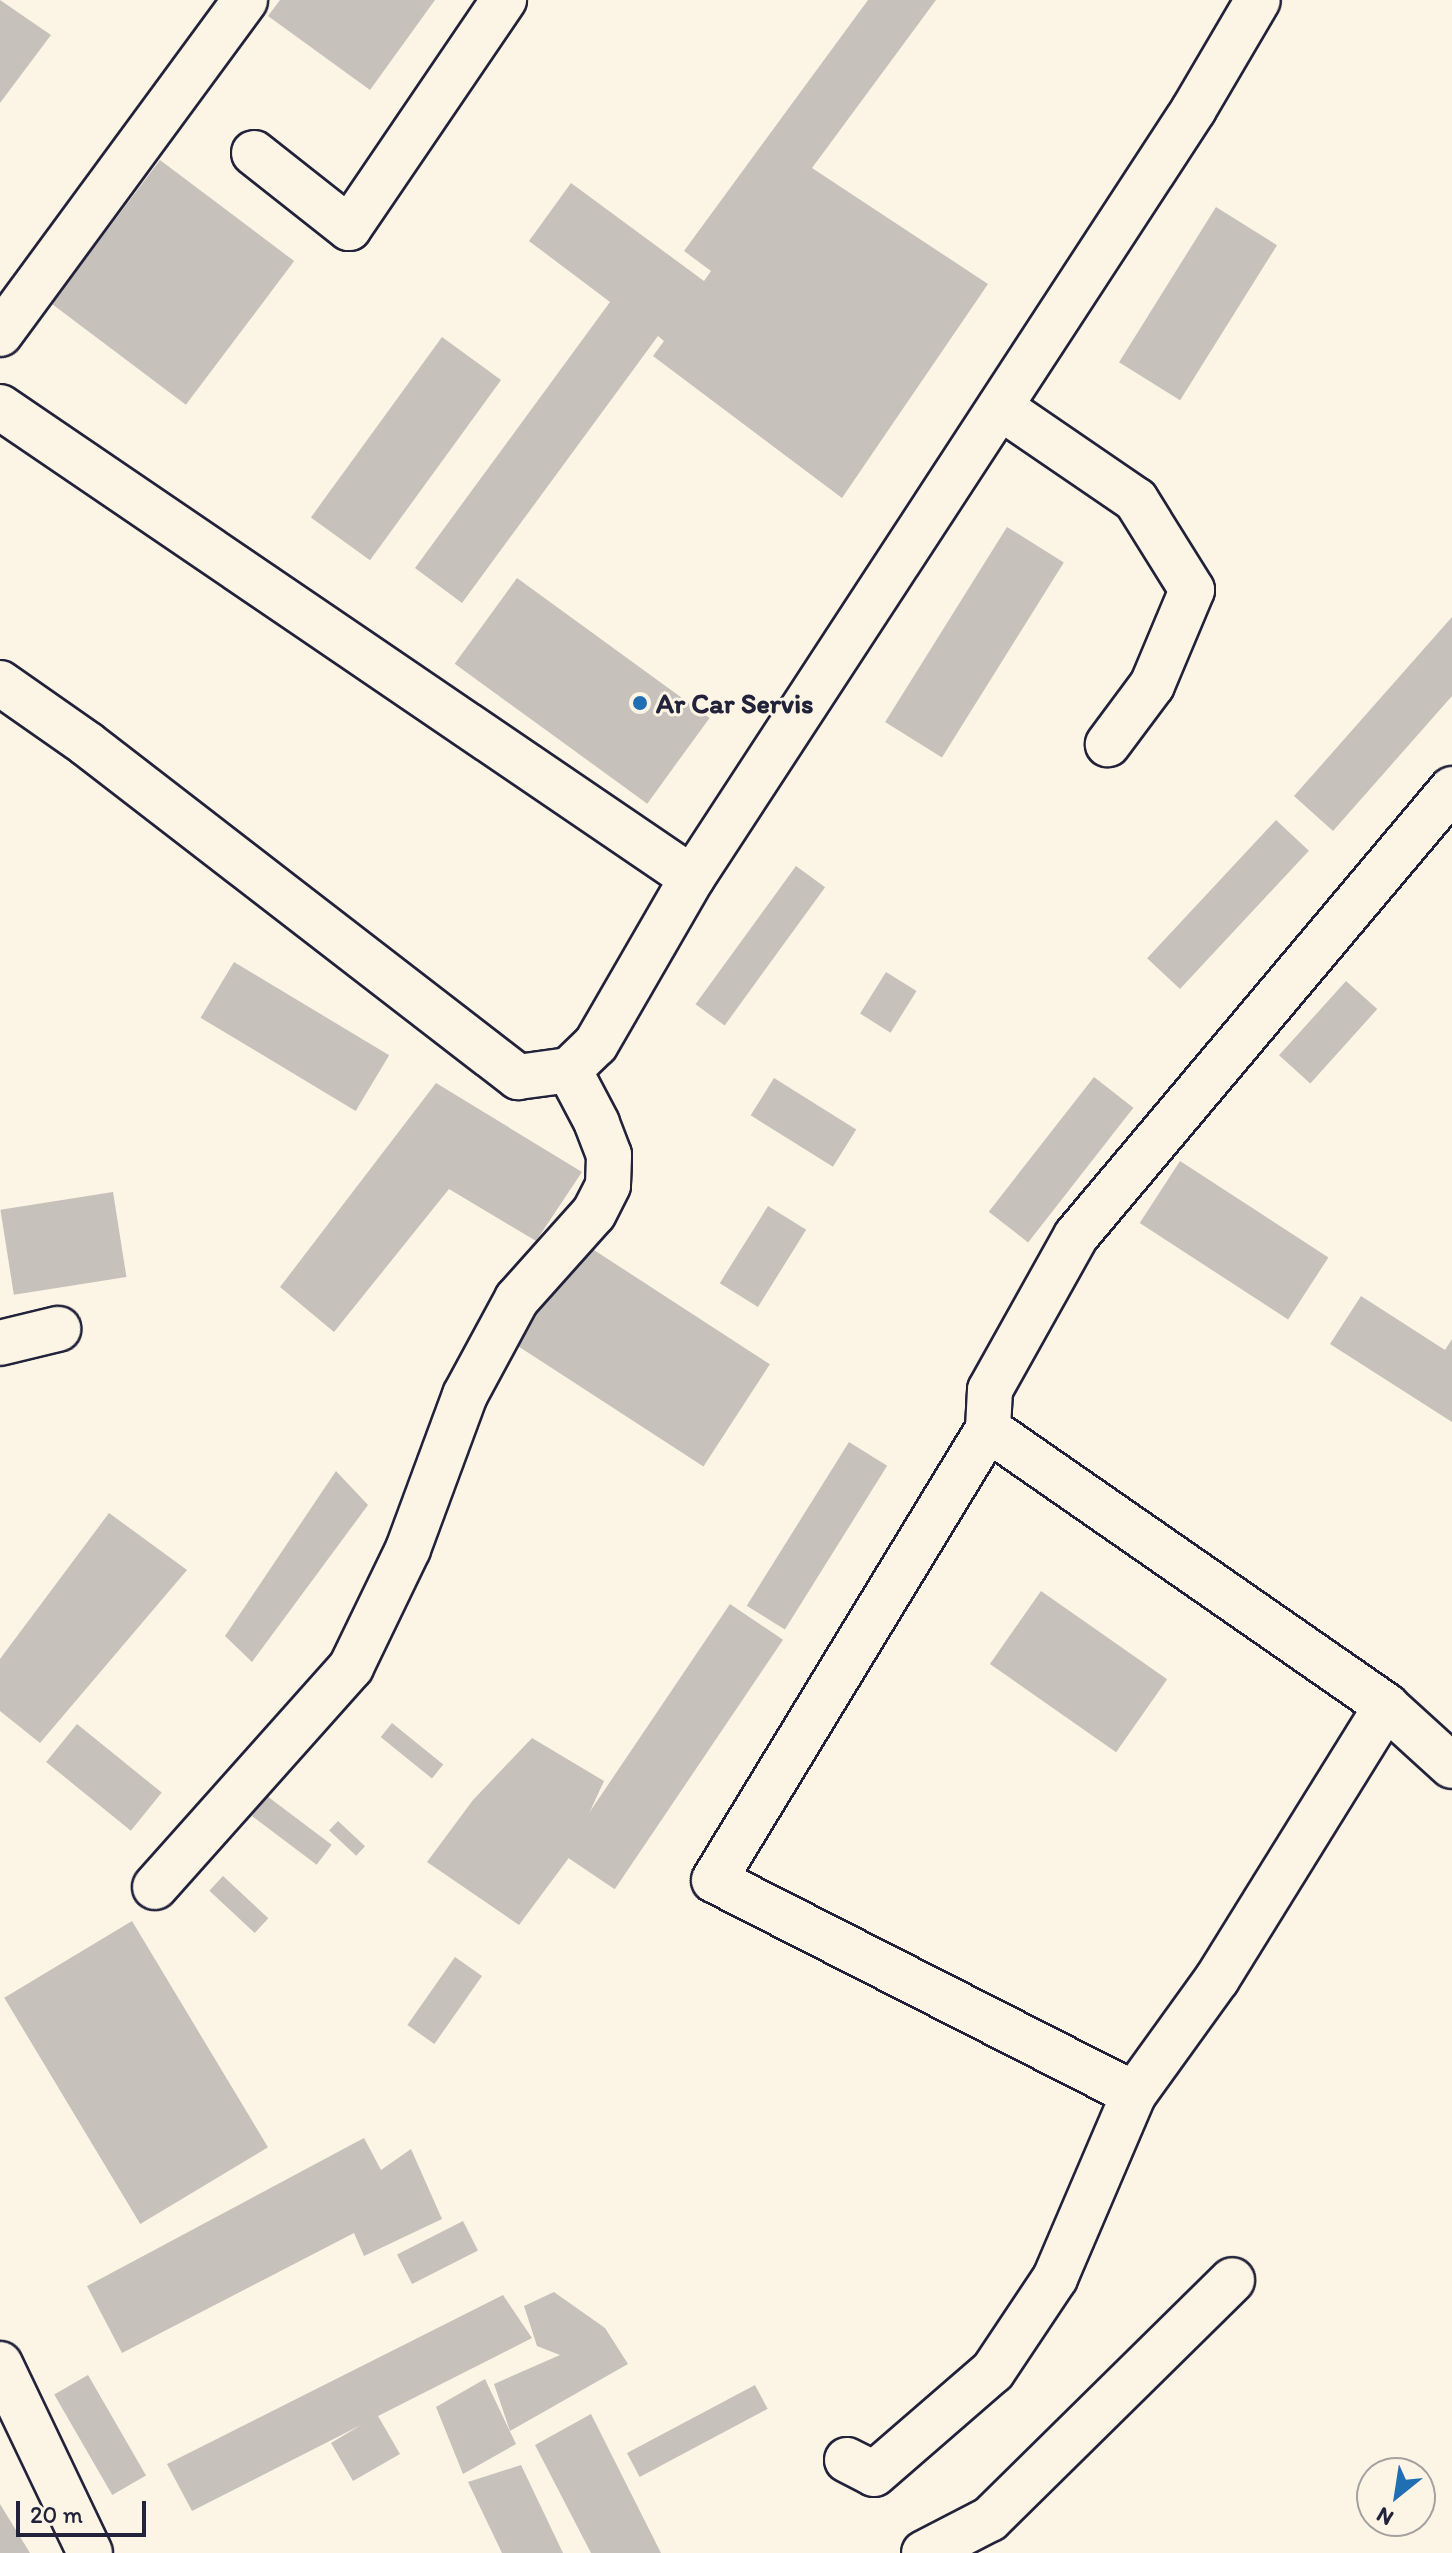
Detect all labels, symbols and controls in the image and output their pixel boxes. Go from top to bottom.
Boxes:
place label: Ar Car Servis [656,686,814,720]
marker: Ar Car Servis [631,694,649,712]
north arrow [1356,2457,1436,2537]
scale bar [20,2485,150,2535]
text: 20 m [30,2500,83,2529]
text: N [1372,2501,1398,2532]

